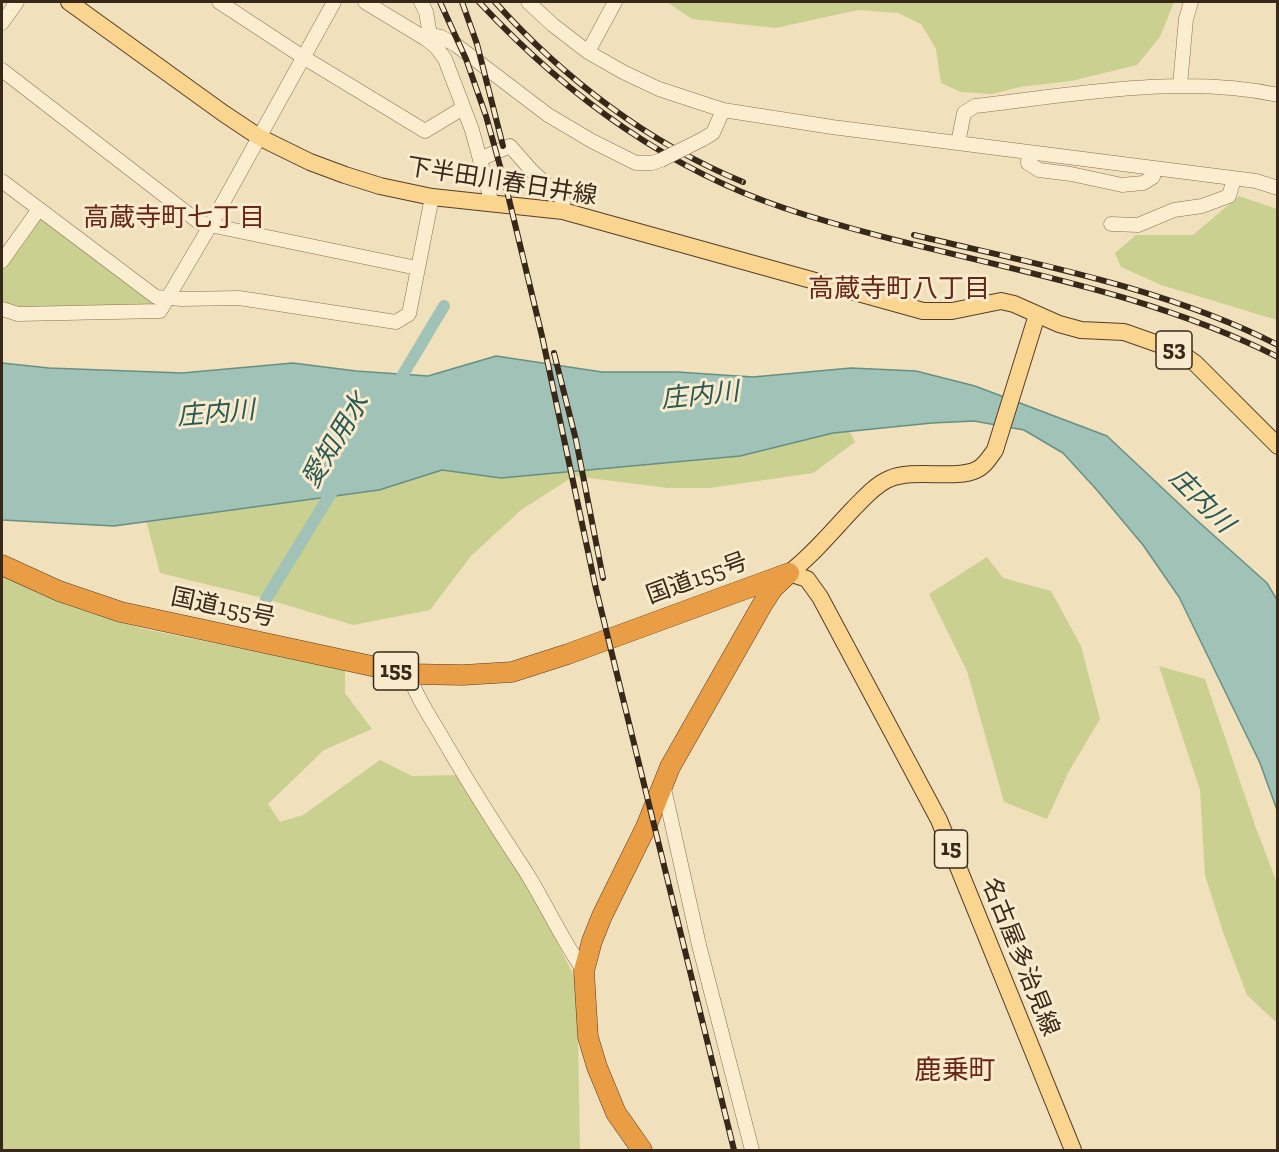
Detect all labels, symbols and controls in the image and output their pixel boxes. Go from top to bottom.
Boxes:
street label: 下半田川春日井線 [405,153,599,211]
district label: 高蔵寺町七丁目 [83,203,265,235]
district label: 高蔵寺町八丁目 [808,274,990,306]
road number: 53 [1156,331,1192,369]
water label: 庄内川 [660,376,740,416]
water label: 愛知用水 [296,388,376,494]
water label: 庄内川 [176,395,256,433]
water label: 庄内川 [1162,462,1240,540]
street label: 国道155号 [642,547,752,611]
street label: 国道155号 [168,583,278,633]
road number: 155 [374,652,418,690]
road number: 15 [934,830,968,868]
street label: 名古屋多治見線 [975,874,1065,1040]
district label: 鹿乗町 [915,1055,995,1087]

